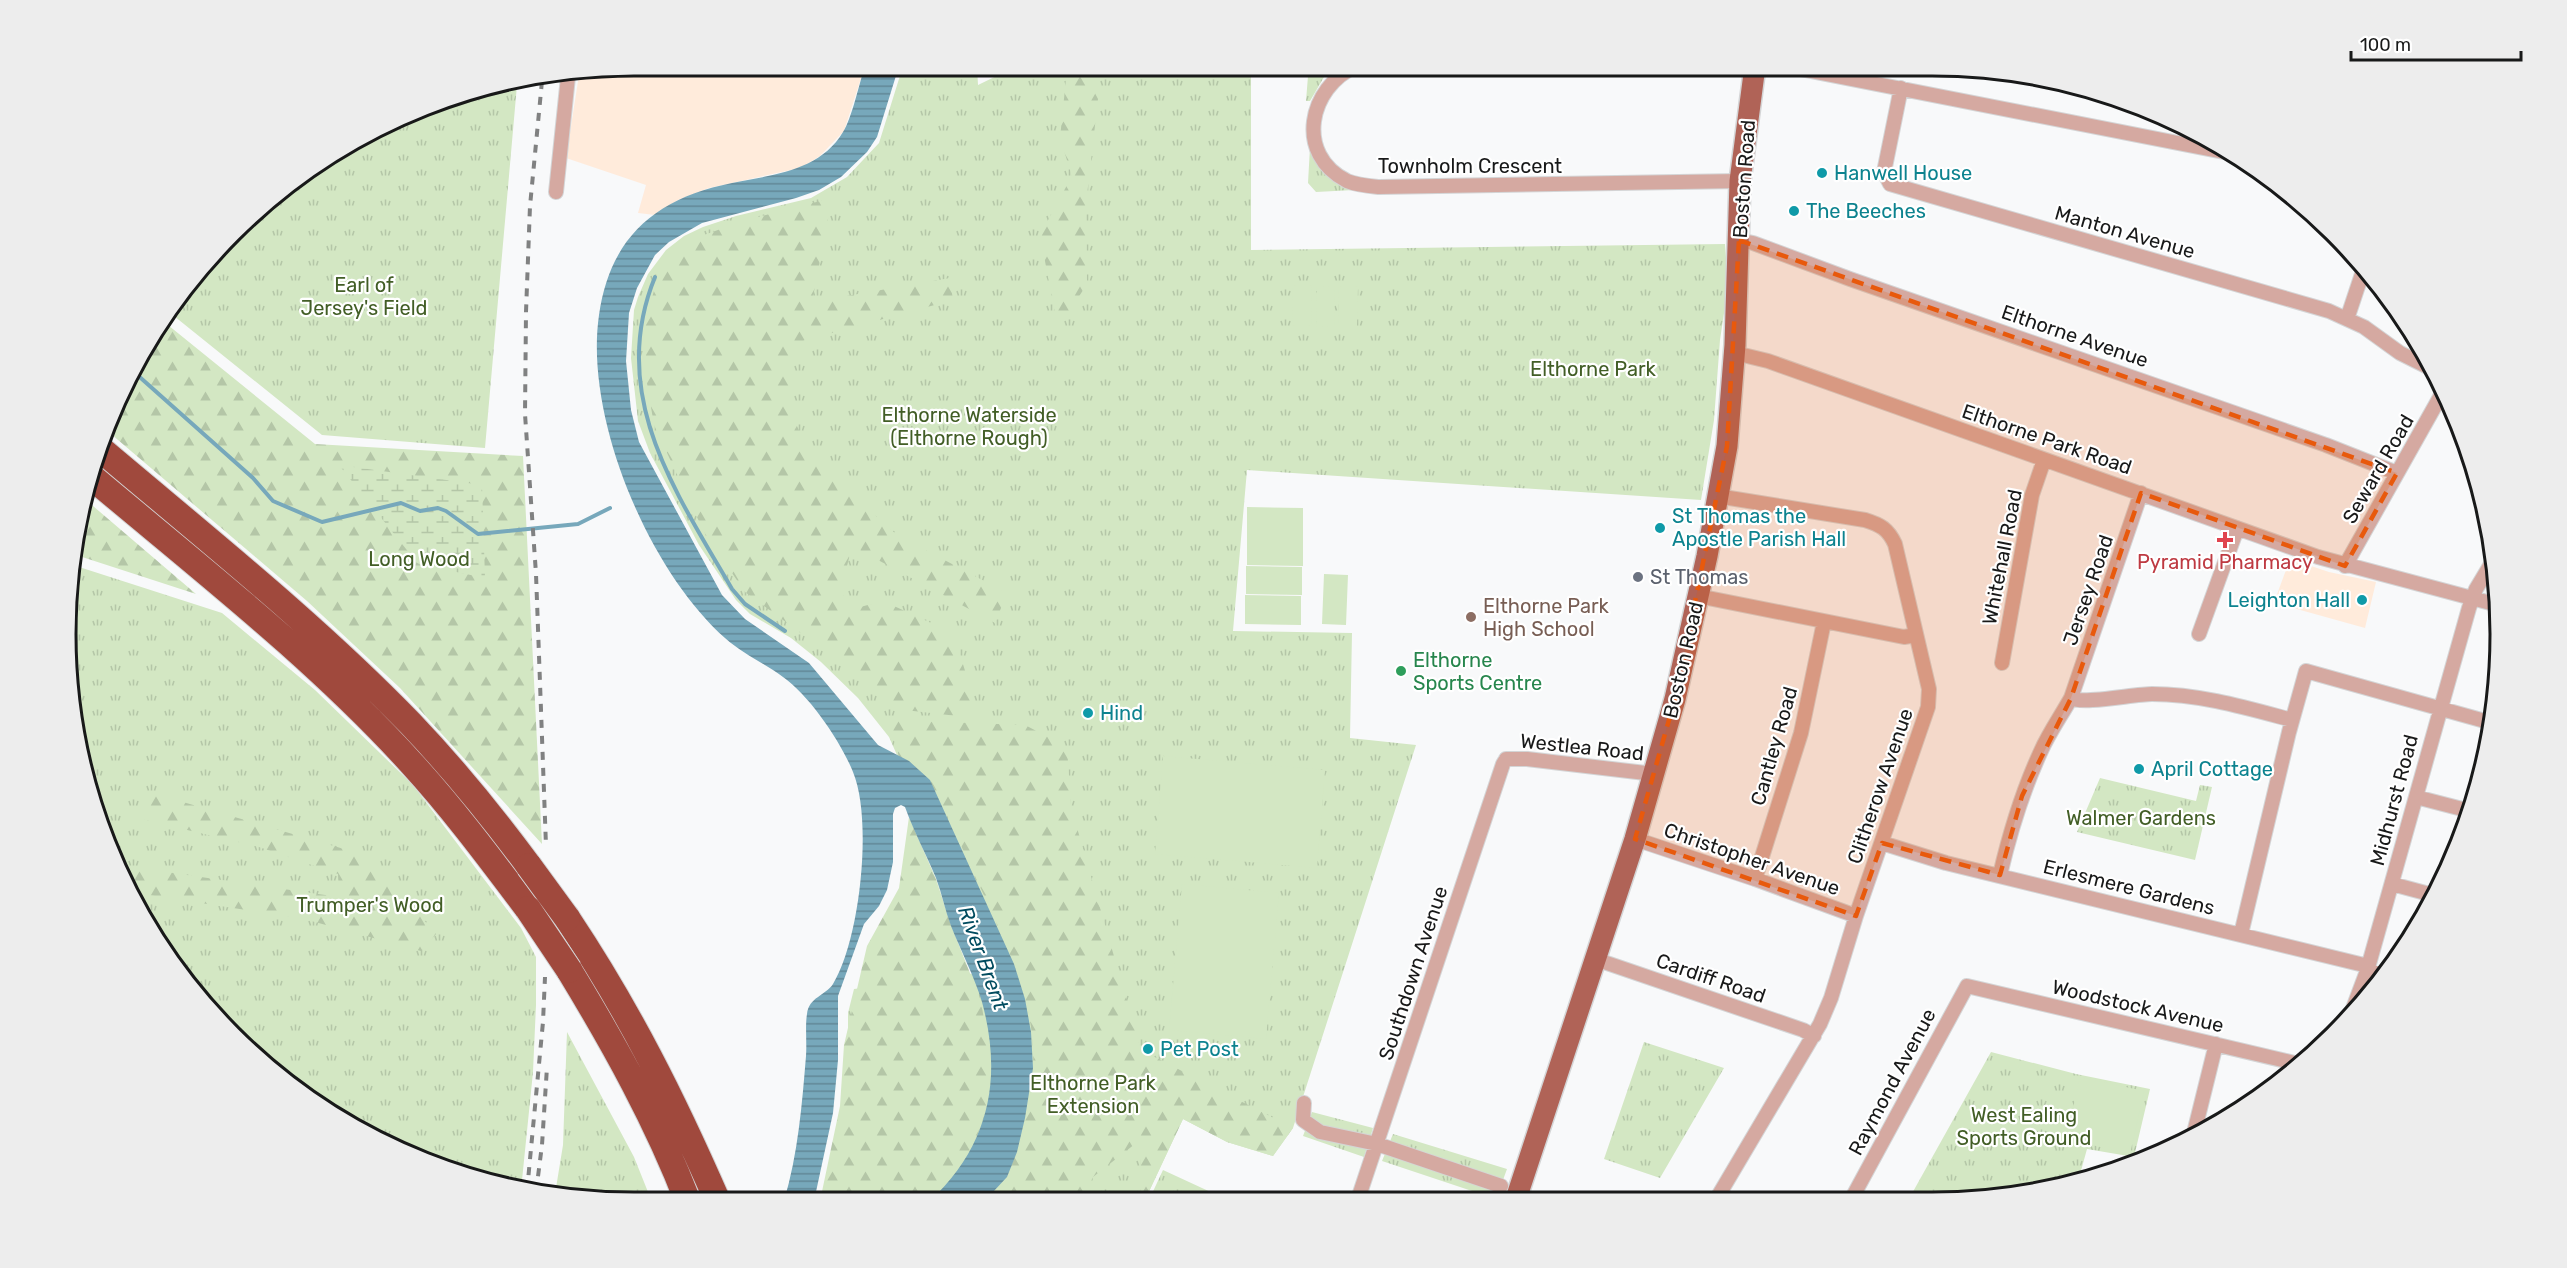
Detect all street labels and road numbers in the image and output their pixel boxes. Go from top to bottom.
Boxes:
street label: Boston Road [1728,119,1760,239]
street label: Townholm Crescent [1378,154,1562,178]
street label: Manton Avenue [2052,201,2198,263]
street label: Elthorne Avenue [1998,300,2152,372]
street label: Elthorne Park Road [1959,399,2135,479]
street label: Seward Road [2337,410,2419,528]
street label: Whitehall Road [1977,487,2027,627]
street label: Jersey Road [2058,532,2118,648]
street label: Boston Road [1658,599,1708,721]
street label: Cantley Road [1746,684,1802,808]
street label: Clitherow Avenue [1842,705,1918,867]
street label: Westlea Road [1519,729,1645,765]
street label: Midhurst Road [2365,732,2423,868]
street label: Christopher Avenue [1661,818,1843,900]
street label: Erlesmere Gardens [2041,854,2217,920]
street label: Southdown Avenue [1374,883,1452,1063]
street label: Cardiff Road [1653,948,1769,1008]
street label: Woodstock Avenue [2050,975,2226,1037]
street label: Raymond Avenue [1843,1005,1941,1159]

